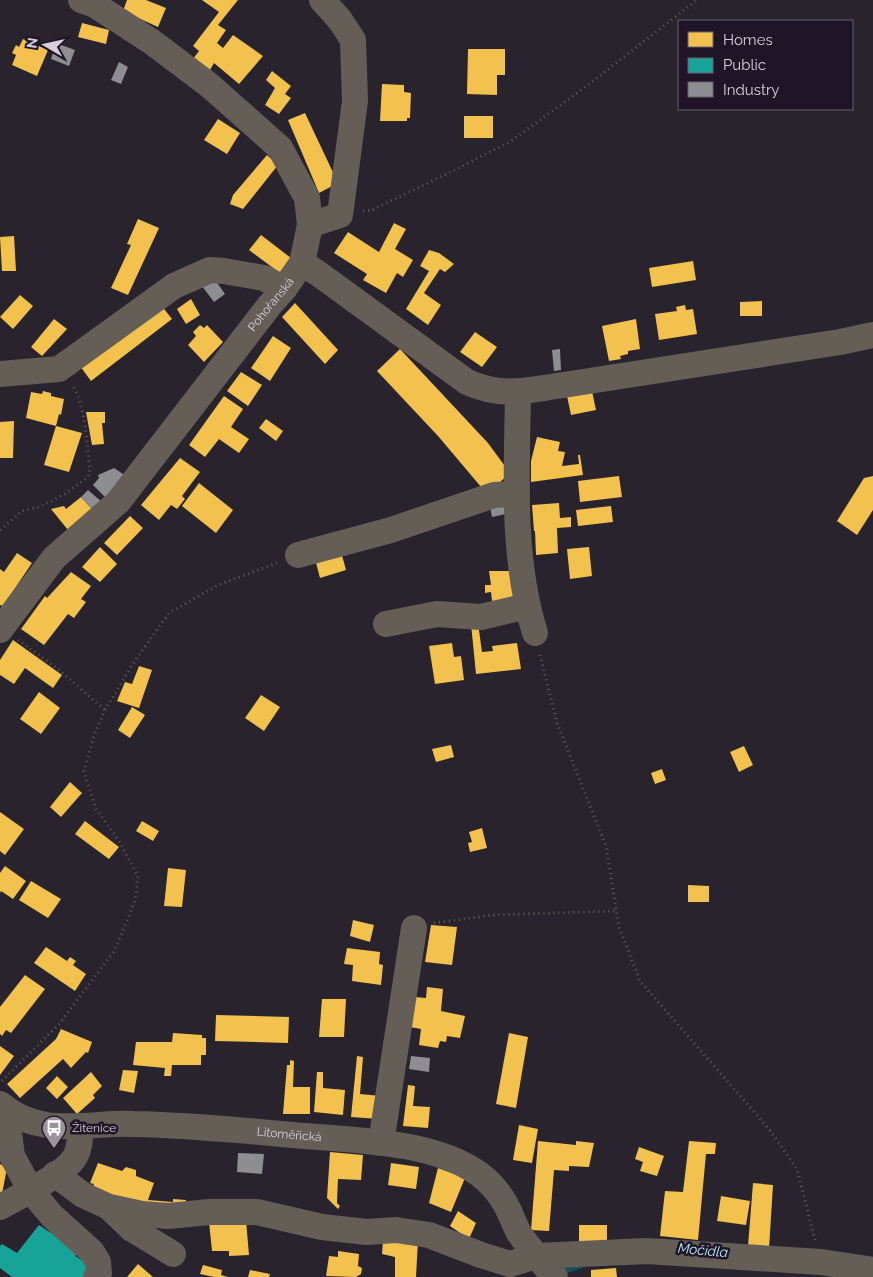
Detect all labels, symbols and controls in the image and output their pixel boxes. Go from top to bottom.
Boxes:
north arrow [20,20,70,70]
legend [678,20,853,110]
text: Homes [723,31,773,49]
text: N [23,36,41,49]
text: Public [723,56,766,74]
text: Industry [723,81,779,99]
street label: Pohořanská [245,275,297,334]
bus stop icon: Žitenice [41,1115,67,1149]
place label: Žitenice [72,1121,116,1135]
street label: Litoměřická [256,1125,322,1144]
water label: Močidla [677,1240,729,1260]

